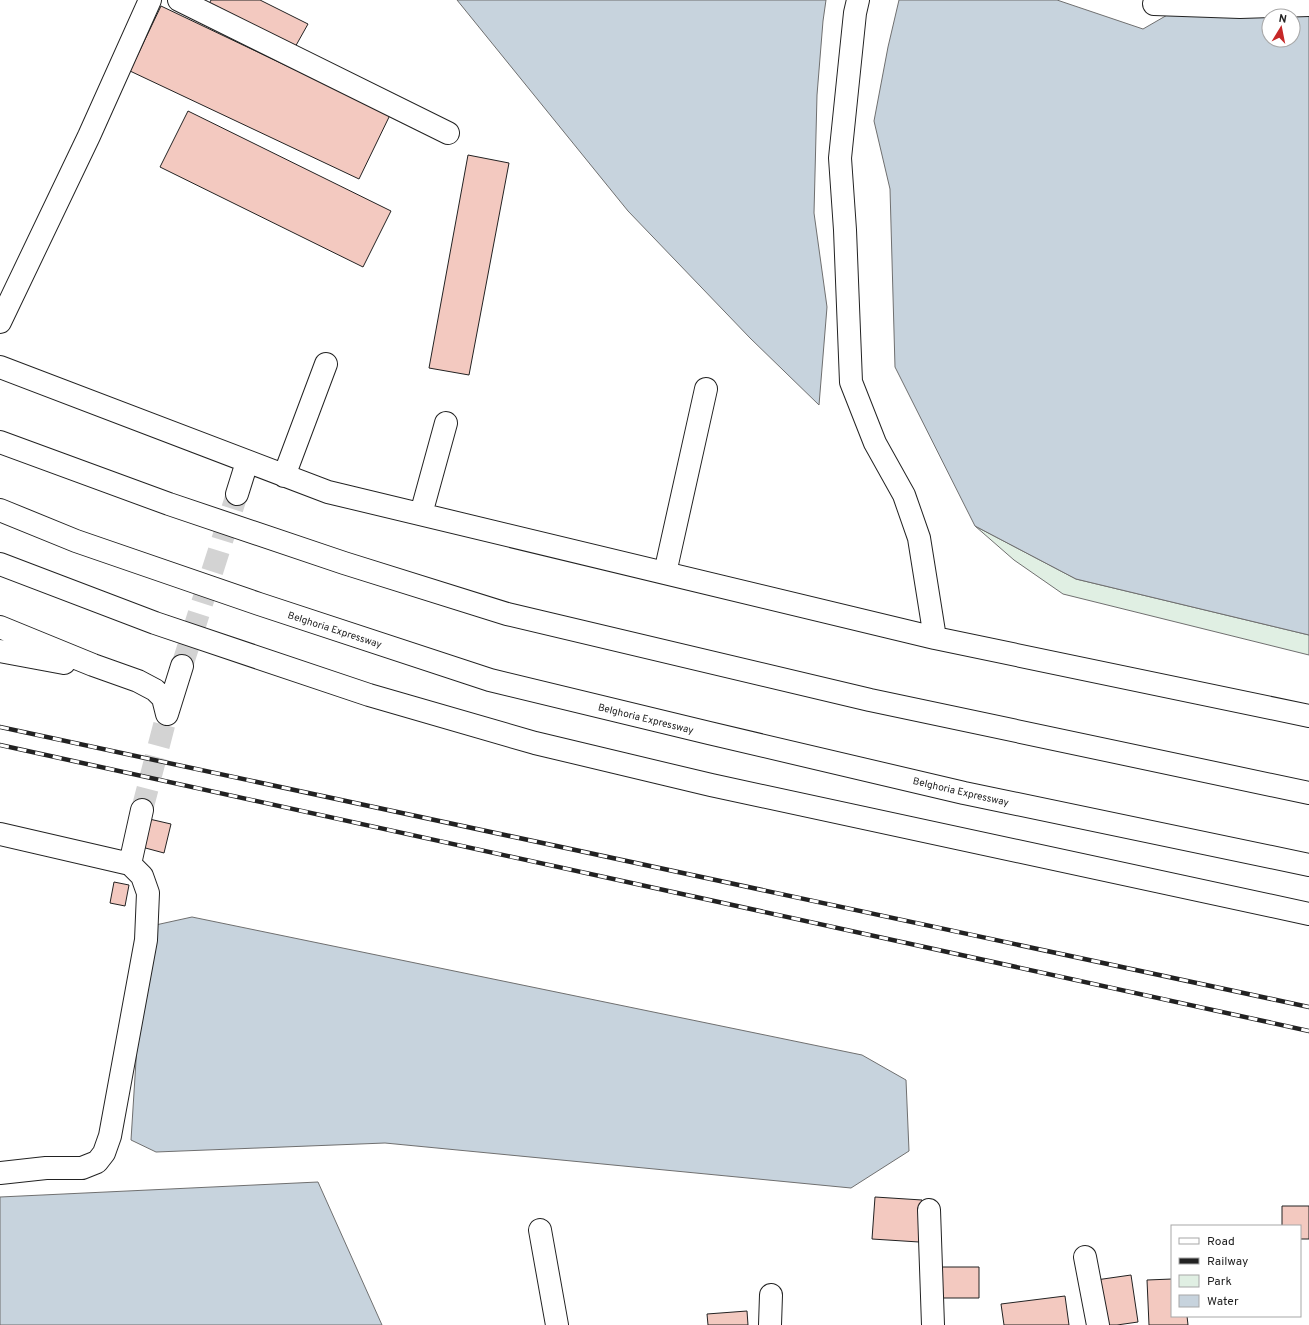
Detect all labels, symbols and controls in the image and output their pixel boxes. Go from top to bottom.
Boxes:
north arrow [1261,8,1301,48]
text: N [1277,12,1288,27]
street label: Belghoria Expressway [286,609,383,652]
street label: Belghoria Expressway [596,701,695,738]
street label: Belghoria Expressway [911,775,1010,810]
legend [1171,1225,1301,1317]
text: Road [1207,1234,1235,1250]
text: Railway [1207,1254,1248,1270]
text: Park [1207,1274,1232,1290]
text: Water [1207,1294,1239,1310]

